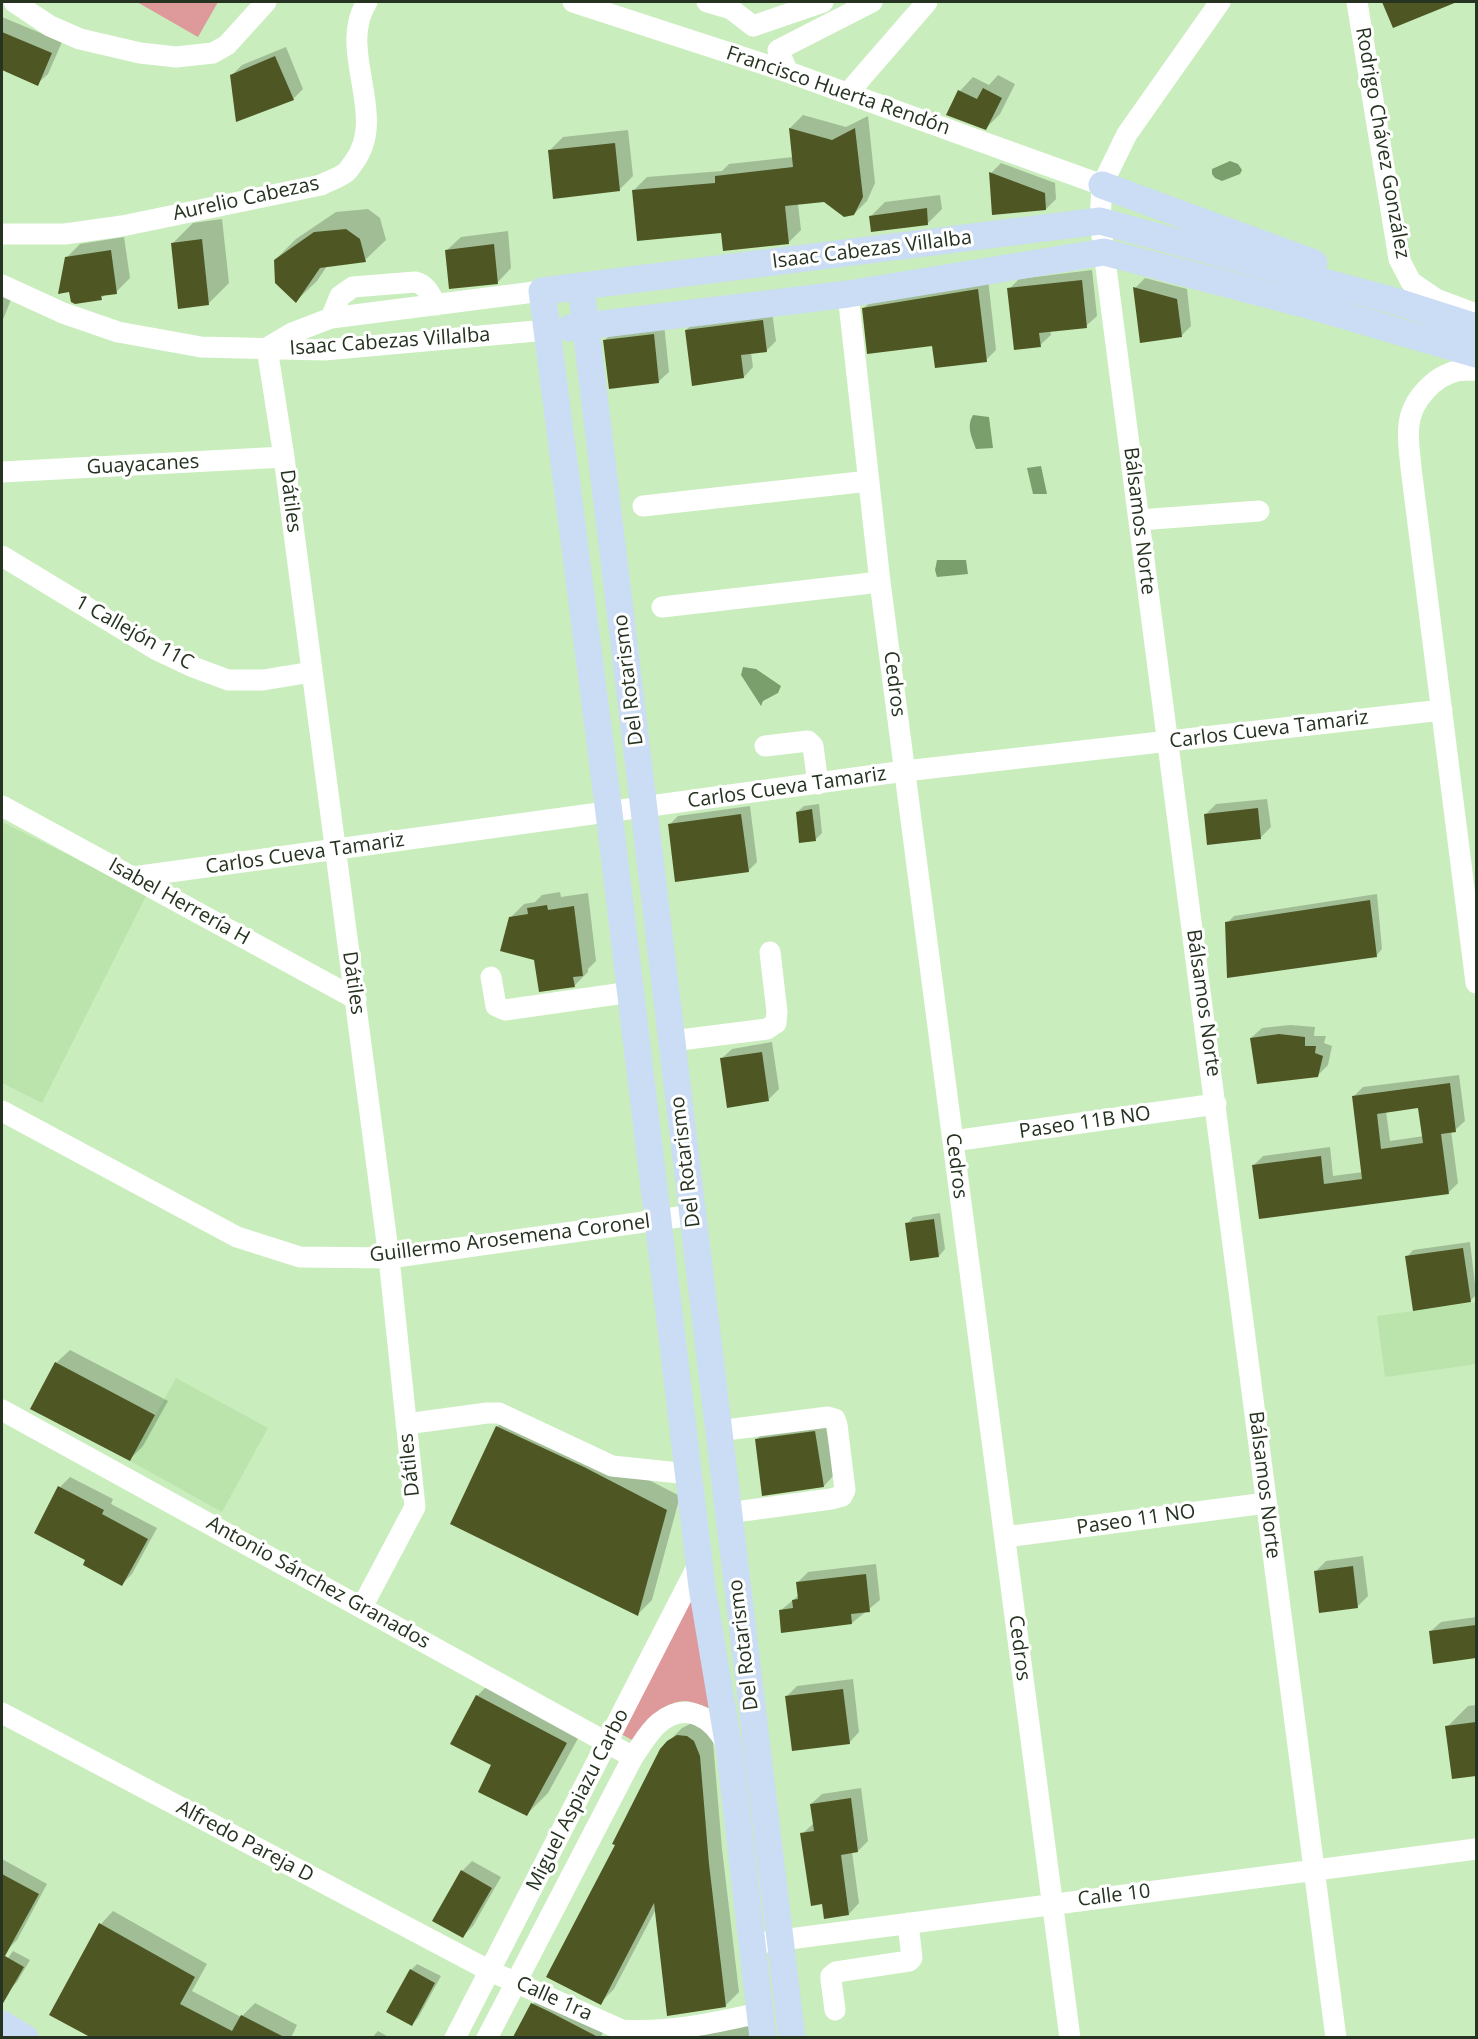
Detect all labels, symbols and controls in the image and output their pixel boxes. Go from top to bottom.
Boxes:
street label: Rodrigo Chávez González [1350,25,1414,261]
street label: Francisco Huerta Rendón [723,41,953,141]
street label: Aurelio Cabezas [171,172,321,226]
street label: Isaac Cabezas Villalba [771,226,973,274]
street label: Isaac Cabezas Villalba [289,323,491,361]
street label: Bálsamos Norte [1118,446,1160,596]
street label: Guayacanes [86,450,200,480]
street label: Dátiles [274,468,306,534]
street label: 1 Callejón 11C [71,591,197,675]
street label: Del Rotarismo [609,613,649,747]
street label: Cedros [878,650,910,718]
street label: Carlos Cueva Tamariz [1168,706,1370,754]
street label: Carlos Cueva Tamariz [686,762,888,814]
street label: Carlos Cueva Tamariz [204,828,406,880]
street label: Isabel Herrería H [104,853,254,951]
street label: Bálsamos Norte [1181,928,1225,1078]
street label: Dátiles [337,950,369,1016]
street label: Del Rotarismo [666,1095,706,1229]
street label: Paseo 11B NO [1018,1102,1152,1144]
street label: Cedros [940,1132,972,1200]
street label: Guillermo Arosemena Coronel [368,1210,652,1268]
street label: Bálsamos Norte [1243,1410,1285,1560]
street label: Dátiles [395,1432,425,1498]
street label: Paseo 11 NO [1075,1500,1197,1540]
street label: Antonio Sánchez Granados [202,1512,434,1654]
street label: Del Rotarismo [724,1578,764,1712]
street label: Cedros [1003,1614,1035,1682]
street label: Miguel Aspiazu Carbo [522,1705,634,1895]
street label: Alfredo Pareja D [172,1796,318,1888]
street label: Calle 10 [1076,1880,1152,1912]
street label: Calle 1ra [512,1972,596,2026]

